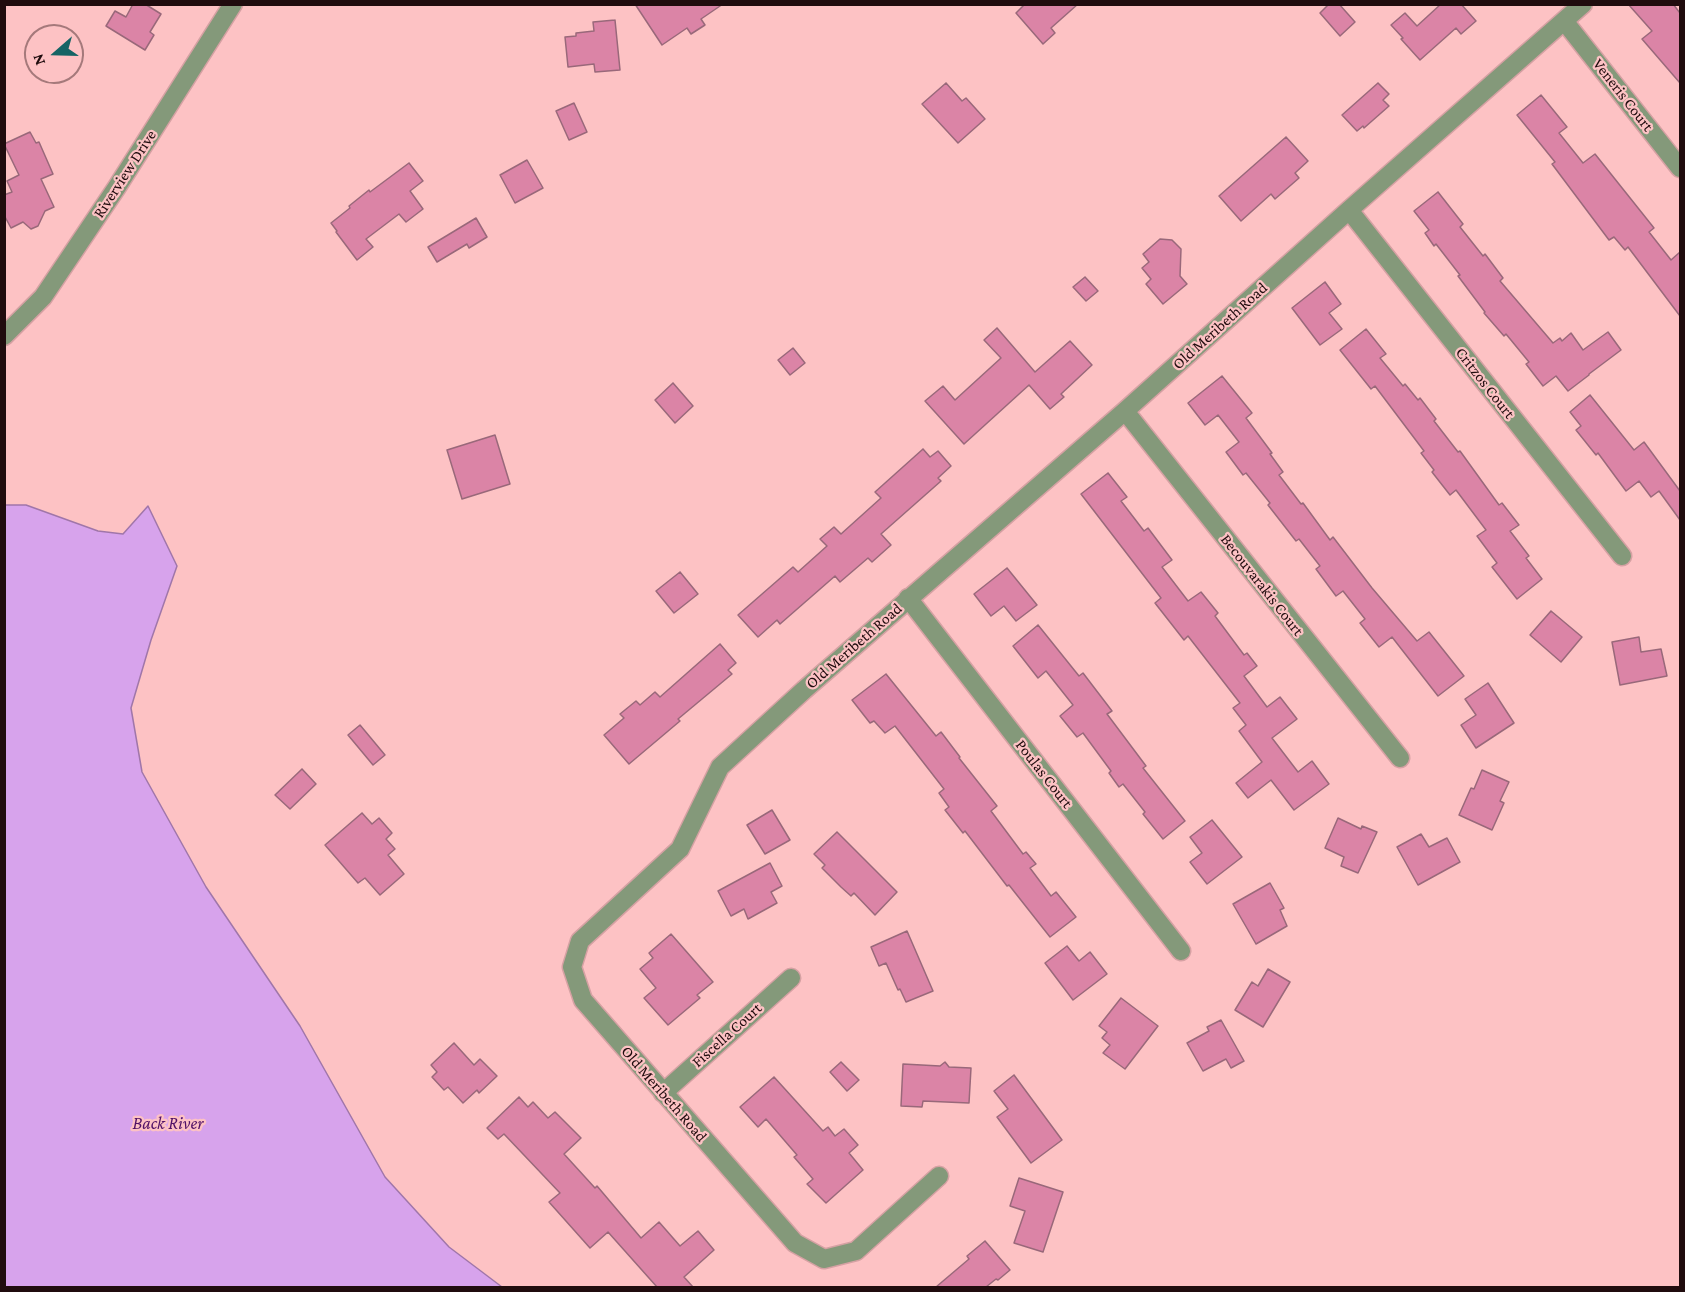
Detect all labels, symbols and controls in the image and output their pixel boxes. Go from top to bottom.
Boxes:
north arrow [24,24,84,84]
text: N [29,52,48,68]
street label: Veneris Court [1589,55,1657,135]
street label: Riverview Drive [89,126,161,222]
street label: Old Meribeth Road [1169,278,1271,374]
street label: Critzos Court [1451,343,1519,423]
street label: Becouvarakis Court [1216,530,1308,640]
street label: Old Meribeth Road [802,599,906,693]
street label: Poulas Court [1011,736,1077,812]
street label: Fiscella Court [688,999,766,1071]
street label: Old Meribeth Road [617,1042,711,1146]
water label: Back River [132,1112,204,1134]

